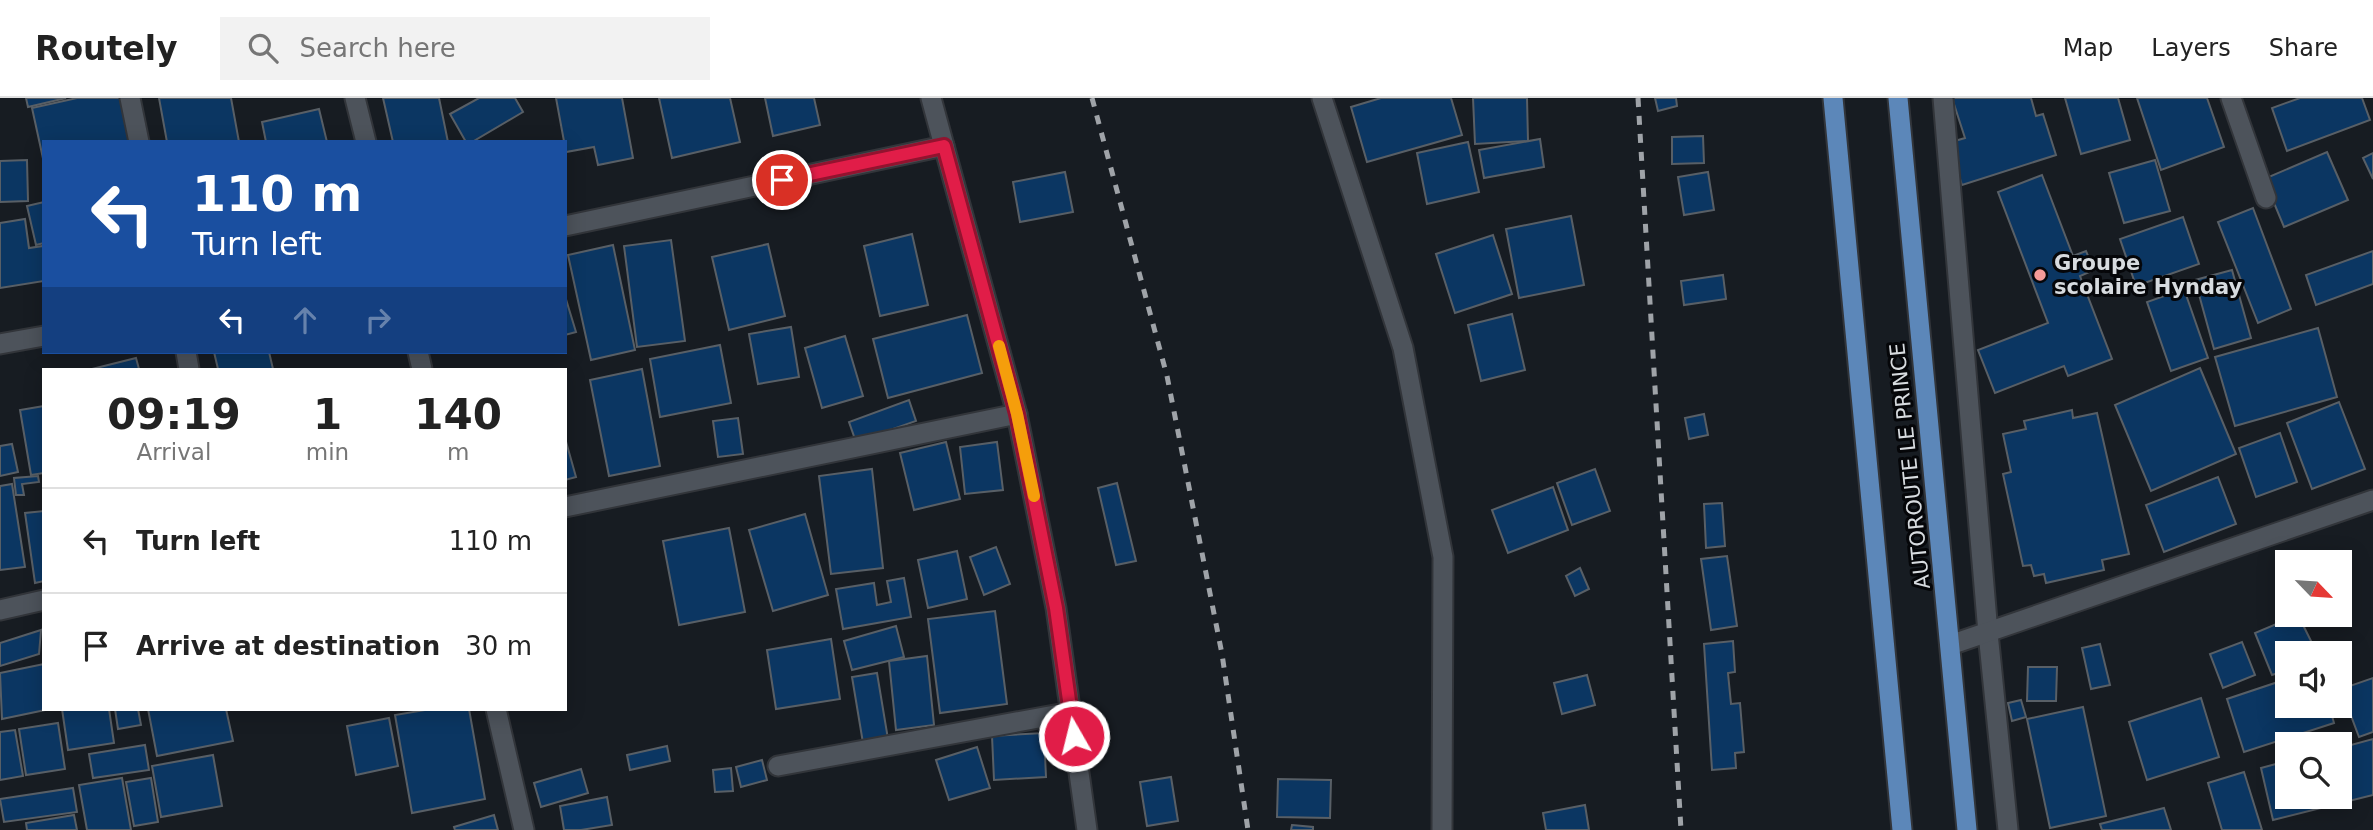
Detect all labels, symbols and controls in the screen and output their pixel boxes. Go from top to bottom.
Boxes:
search box [220,17,710,80]
text: Routely [35,29,178,68]
icon: search [244,29,282,67]
text: Search here [300,33,456,63]
text: Map [2063,34,2113,62]
text: Layers [2151,34,2231,62]
text: Share [2269,34,2338,62]
pin [752,150,812,210]
icon: arrive [763,161,801,199]
text: 110 m [192,166,362,223]
icon: left [77,168,168,259]
text: Turn left [192,225,322,263]
place label: Groupe scolaire Hynday [2054,251,2243,299]
marker: Groupe scolaire Hynday [2032,267,2048,283]
icon: left [213,301,251,339]
icon: ahead [286,301,324,339]
icon: right [359,301,397,339]
street label: AUTOROUTE LE PRINCE [1885,342,1935,590]
text: 09:19 [107,390,241,439]
text: 1 [313,390,342,439]
text: 140 [414,390,502,439]
text: Arrival [137,439,211,465]
text: min [306,439,349,465]
text: m [447,439,469,465]
icon: left [77,522,115,560]
text: Turn left [136,526,260,556]
text: 110 m [449,526,532,556]
north arrow [2275,550,2352,626]
map controls [2275,550,2352,809]
icon: arrive [77,627,115,665]
text: Arrive at destination [136,631,440,661]
text: 30 m [465,631,532,661]
button: sound [2275,641,2352,718]
position arrow [1037,699,1111,773]
button: search [2275,732,2352,809]

